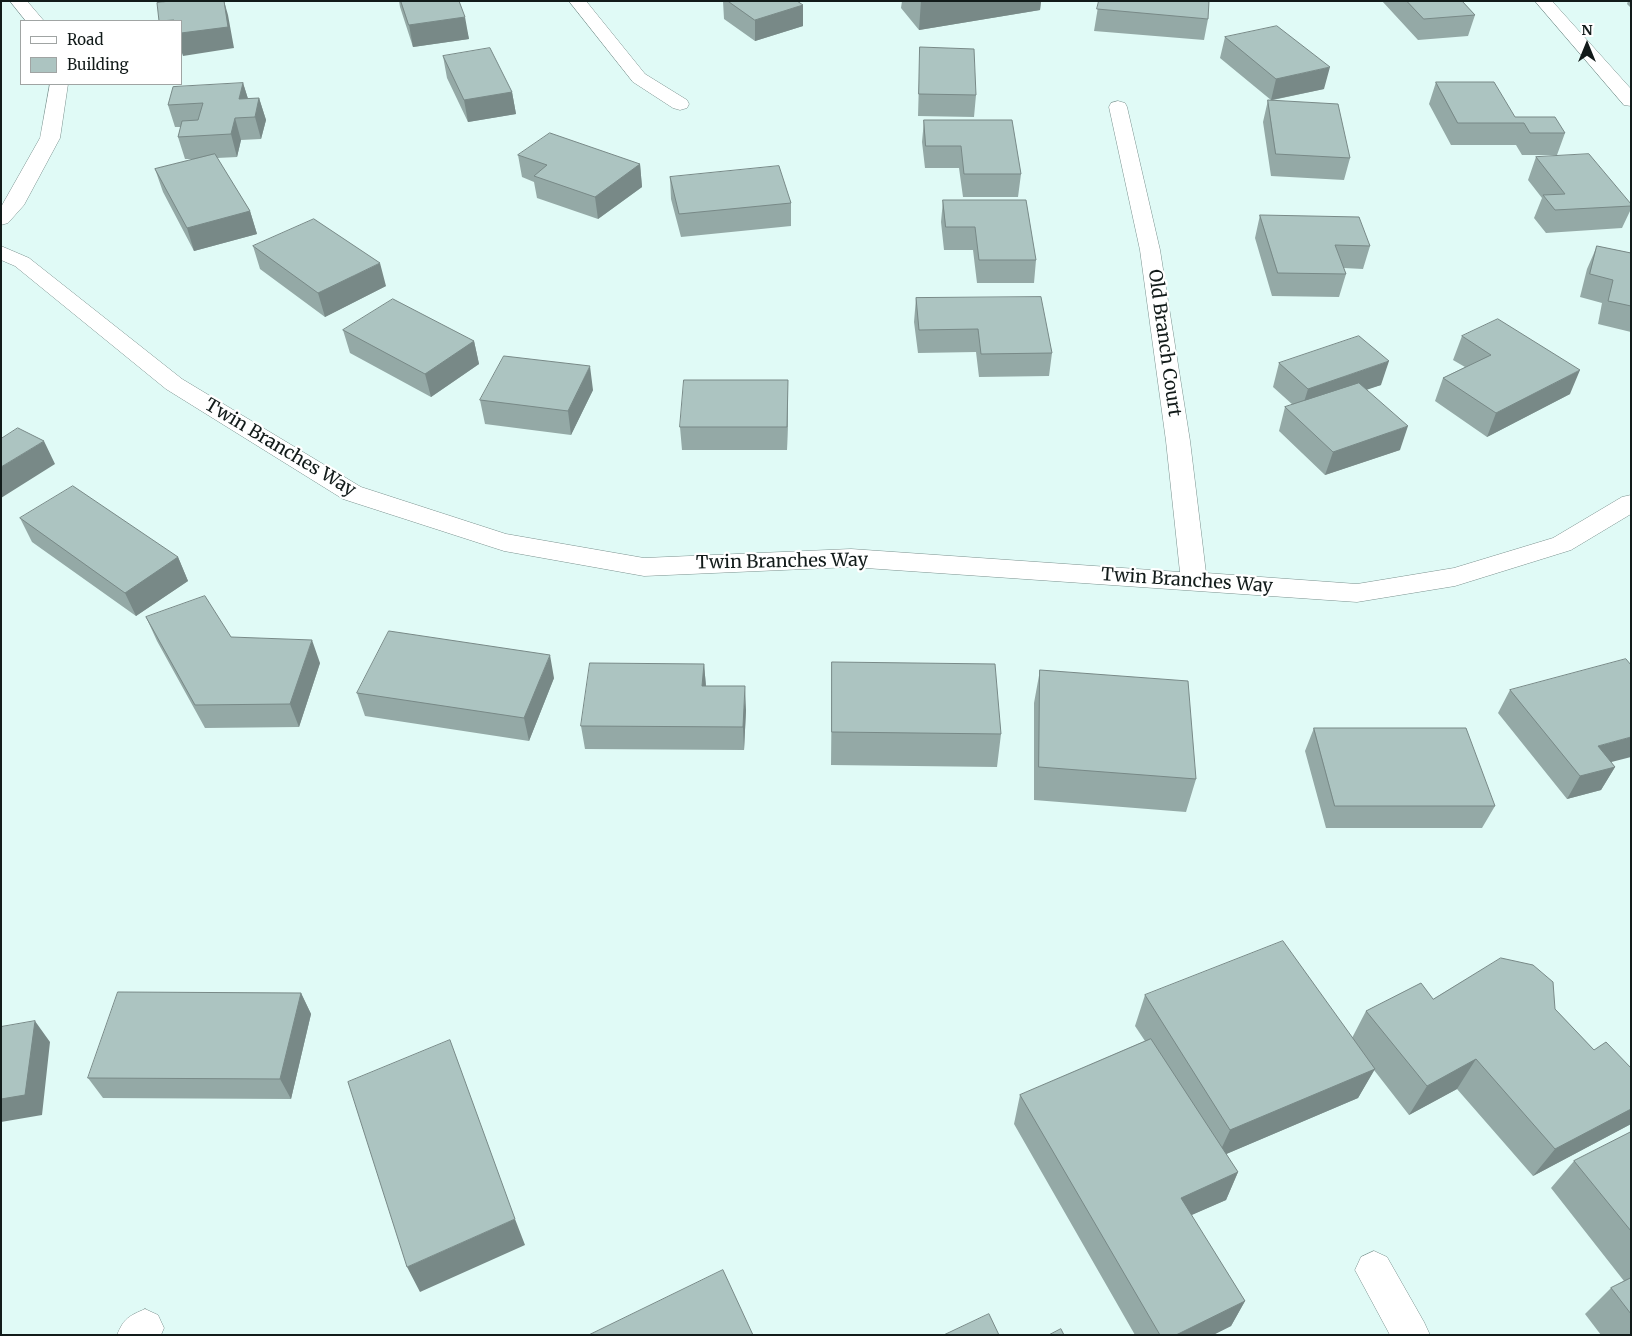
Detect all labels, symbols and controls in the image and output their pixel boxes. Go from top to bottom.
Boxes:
legend [20,20,182,85]
north arrow [1562,20,1612,70]
text: N [1581,21,1593,39]
text: Road [67,30,103,49]
text: Building [67,55,129,74]
street label: Old Branch Court [1143,268,1185,418]
street label: Twin Branches Way [201,394,359,502]
street label: Twin Branches Way [696,550,868,574]
street label: Twin Branches Way [1100,564,1274,598]

